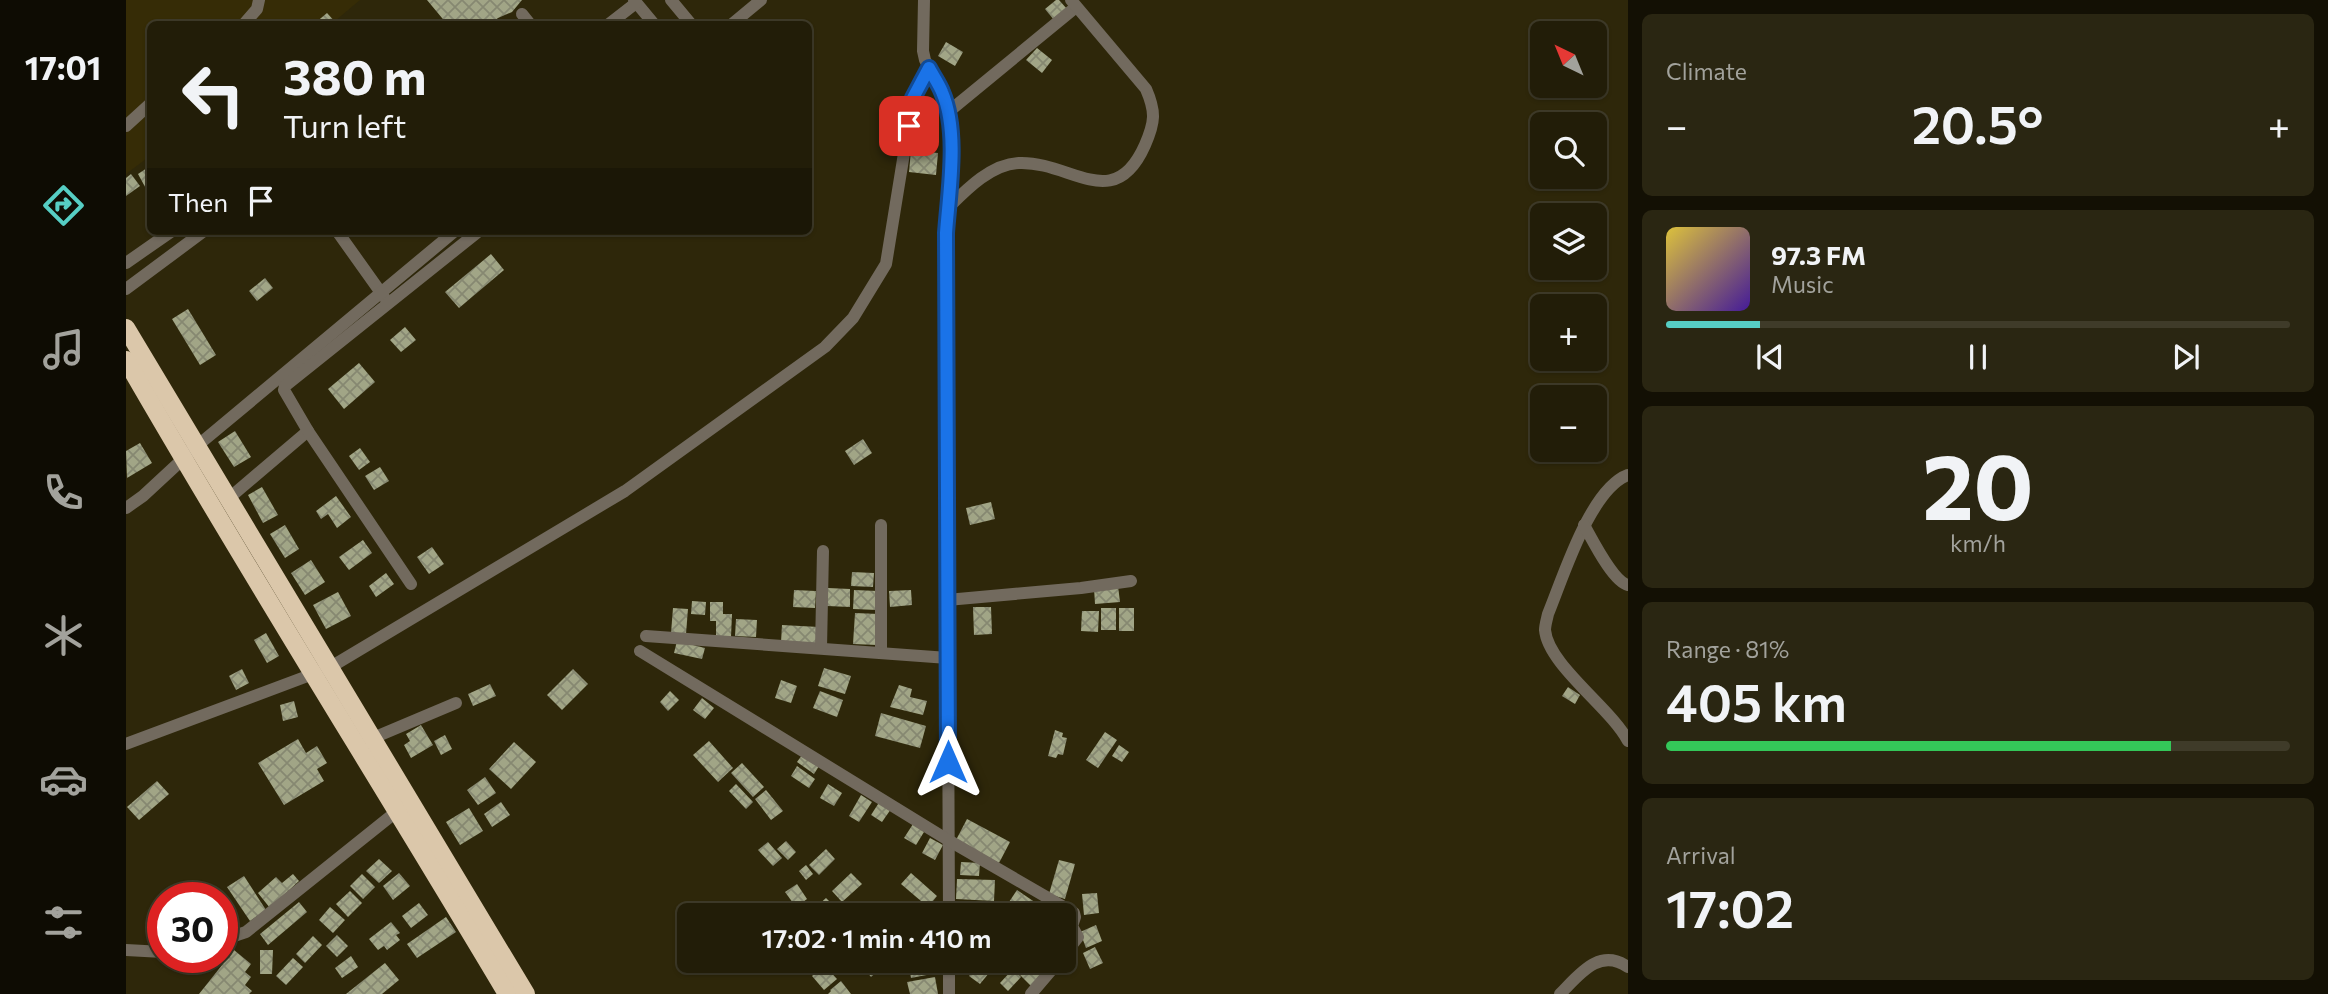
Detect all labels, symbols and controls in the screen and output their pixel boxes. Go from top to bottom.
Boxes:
north arrow [1530,21,1606,98]
map controls [1530,21,1607,462]
text: 380 m [283,45,427,105]
text: 17:01 [25,47,101,87]
icon: left [168,49,259,140]
text: Climate [1666,57,1747,85]
text: 20.5° [1912,91,2043,155]
pin [879,96,939,156]
text: − [1666,101,1688,148]
text: + [2268,101,2290,148]
text: Turn left [283,105,407,145]
icon: arrive [890,107,928,145]
button: search [1530,112,1607,189]
icon: directions [39,181,88,230]
icon: arrive [242,182,280,220]
text: Then [168,186,228,217]
button: layers [1530,203,1607,280]
text: 97.3 FM [1771,239,1866,270]
text: Music [1771,270,1834,298]
button: + [1530,294,1607,371]
icon: music [39,325,88,374]
icon: previous [1751,338,1789,376]
icon: pause [1959,338,1997,376]
icon: next [2167,338,2205,376]
button: − [1530,385,1607,462]
text: 20 [1922,427,2034,539]
icon: phone [39,468,88,517]
text: km/h [1950,529,2006,557]
icon: climate [39,611,88,660]
text: Range · 81% [1666,635,1789,663]
text: 405 km [1666,669,1847,733]
position arrow [911,725,985,799]
icon: car [39,755,88,804]
text: Arrival [1666,841,1736,869]
text: 17:02 [1666,875,1794,939]
speed limit sign: 30 [147,882,238,973]
icon: filters [39,898,88,947]
text: 17:02 · 1 min · 410 m [762,922,991,953]

